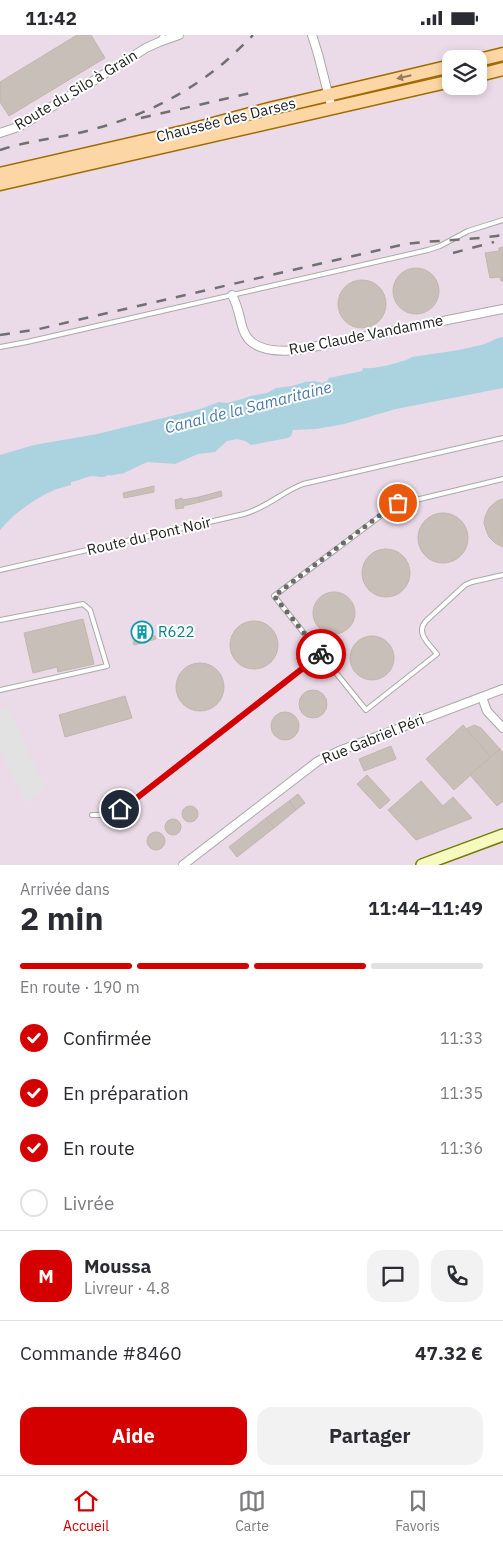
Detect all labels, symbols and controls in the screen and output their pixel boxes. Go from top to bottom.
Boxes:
text: 11:42 [25,6,77,30]
street label: Route du Silo à Grain [11,45,141,134]
map controls [442,50,487,95]
button: layers [442,50,487,95]
one-way arrow [396,73,411,81]
street label: Chaussée des Darses [154,93,298,146]
street label: Rue Claude Vandamme [287,310,445,359]
water label: Canal de la Samaritaine [163,377,333,437]
pin [377,482,419,524]
icon: bag [384,489,412,517]
street label: Route du Pont Noir [85,512,213,559]
building icon: R622 [130,620,154,644]
place label: R622 [158,622,195,641]
courier [296,629,346,679]
icon: bike [307,640,335,668]
street label: Rue Gabriel Péri [319,709,427,768]
pin [99,788,141,830]
icon: home [106,795,134,823]
text: Arrivée dans [20,879,110,899]
text: 11:44–11:49 [368,896,483,920]
text: 2 min [20,897,104,939]
text: En route · 190 m [20,977,140,997]
icon: check [20,1024,48,1052]
text: Confirmée [63,1026,151,1050]
text: 11:33 [440,1028,483,1048]
icon: check [20,1079,48,1107]
text: En préparation [63,1081,189,1105]
text: 11:35 [440,1083,483,1103]
icon: check [20,1134,48,1162]
text: En route [63,1136,135,1160]
text: 11:36 [440,1138,483,1158]
text: Livrée [63,1191,114,1215]
button: chat [367,1250,419,1302]
button: phone [431,1250,483,1302]
text: Moussa [84,1254,151,1278]
text: M [38,1264,54,1288]
text: Livreur · 4.8 [84,1278,170,1298]
text: Commande #8460 [20,1341,182,1365]
text: 47.32 € [415,1341,483,1365]
button: Aide [20,1407,247,1465]
button: Partager [257,1407,483,1465]
tab: Accueil [63,1487,109,1535]
tab: Carte [235,1487,269,1535]
tab: Favoris [395,1487,440,1535]

